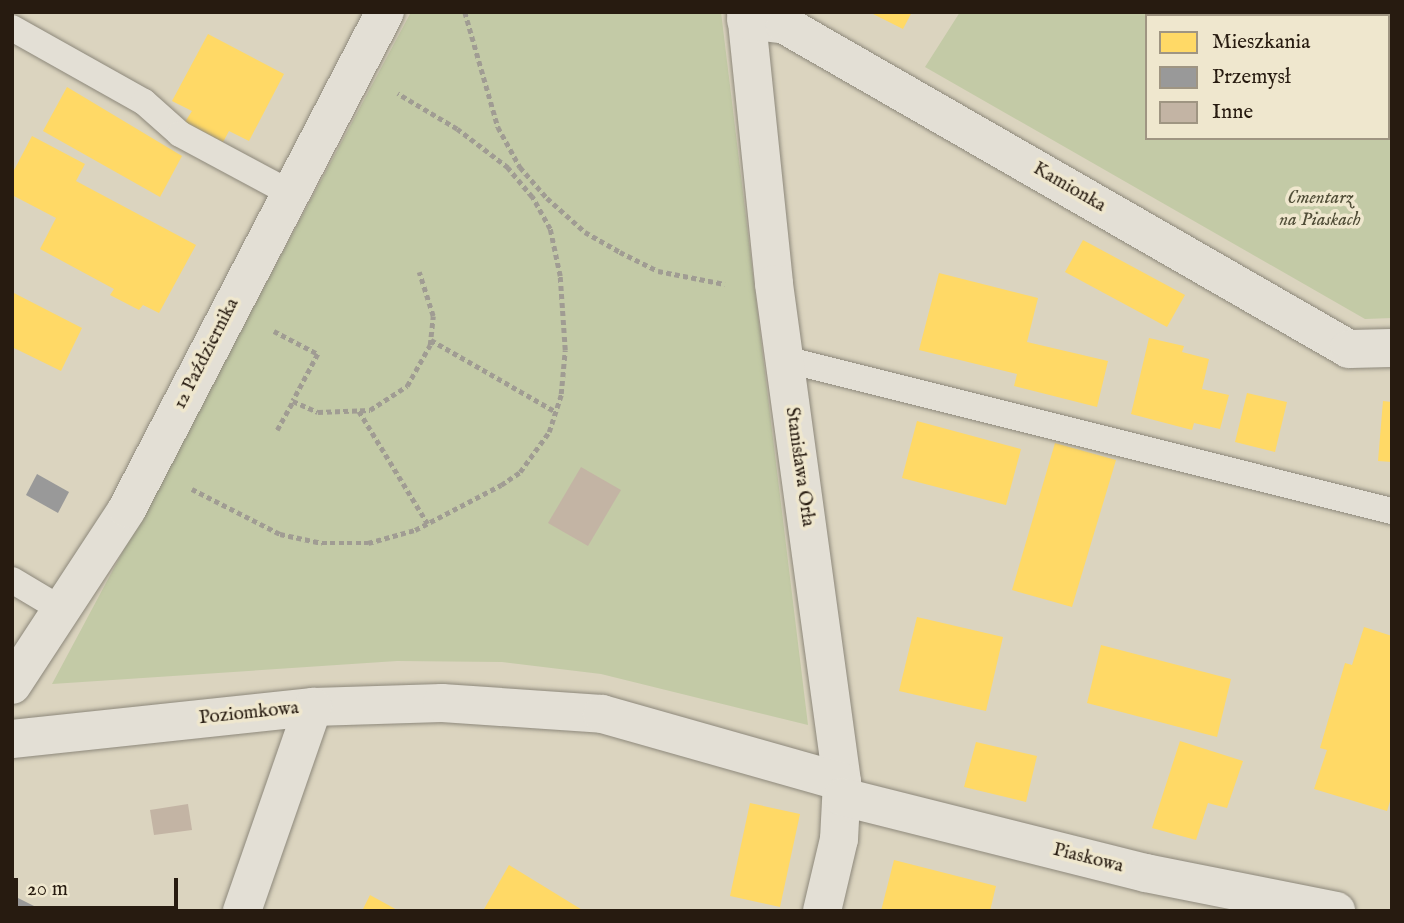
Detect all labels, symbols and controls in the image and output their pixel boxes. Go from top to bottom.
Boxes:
legend [1145,14,1390,140]
text: Mieszkania [1212,29,1310,56]
text: Przemysł [1212,64,1291,91]
text: Inne [1212,99,1253,126]
street label: Kamionka [1029,158,1109,218]
park label: Cmentarz na Piaskach [1279,188,1361,232]
street label: 12 Października [169,295,245,413]
street label: Stanisława Orła [779,406,819,528]
street label: Poziomkowa [198,697,300,731]
street label: Piaskowa [1050,839,1126,879]
scale bar [18,864,182,908]
text: 20 m [27,876,68,903]

